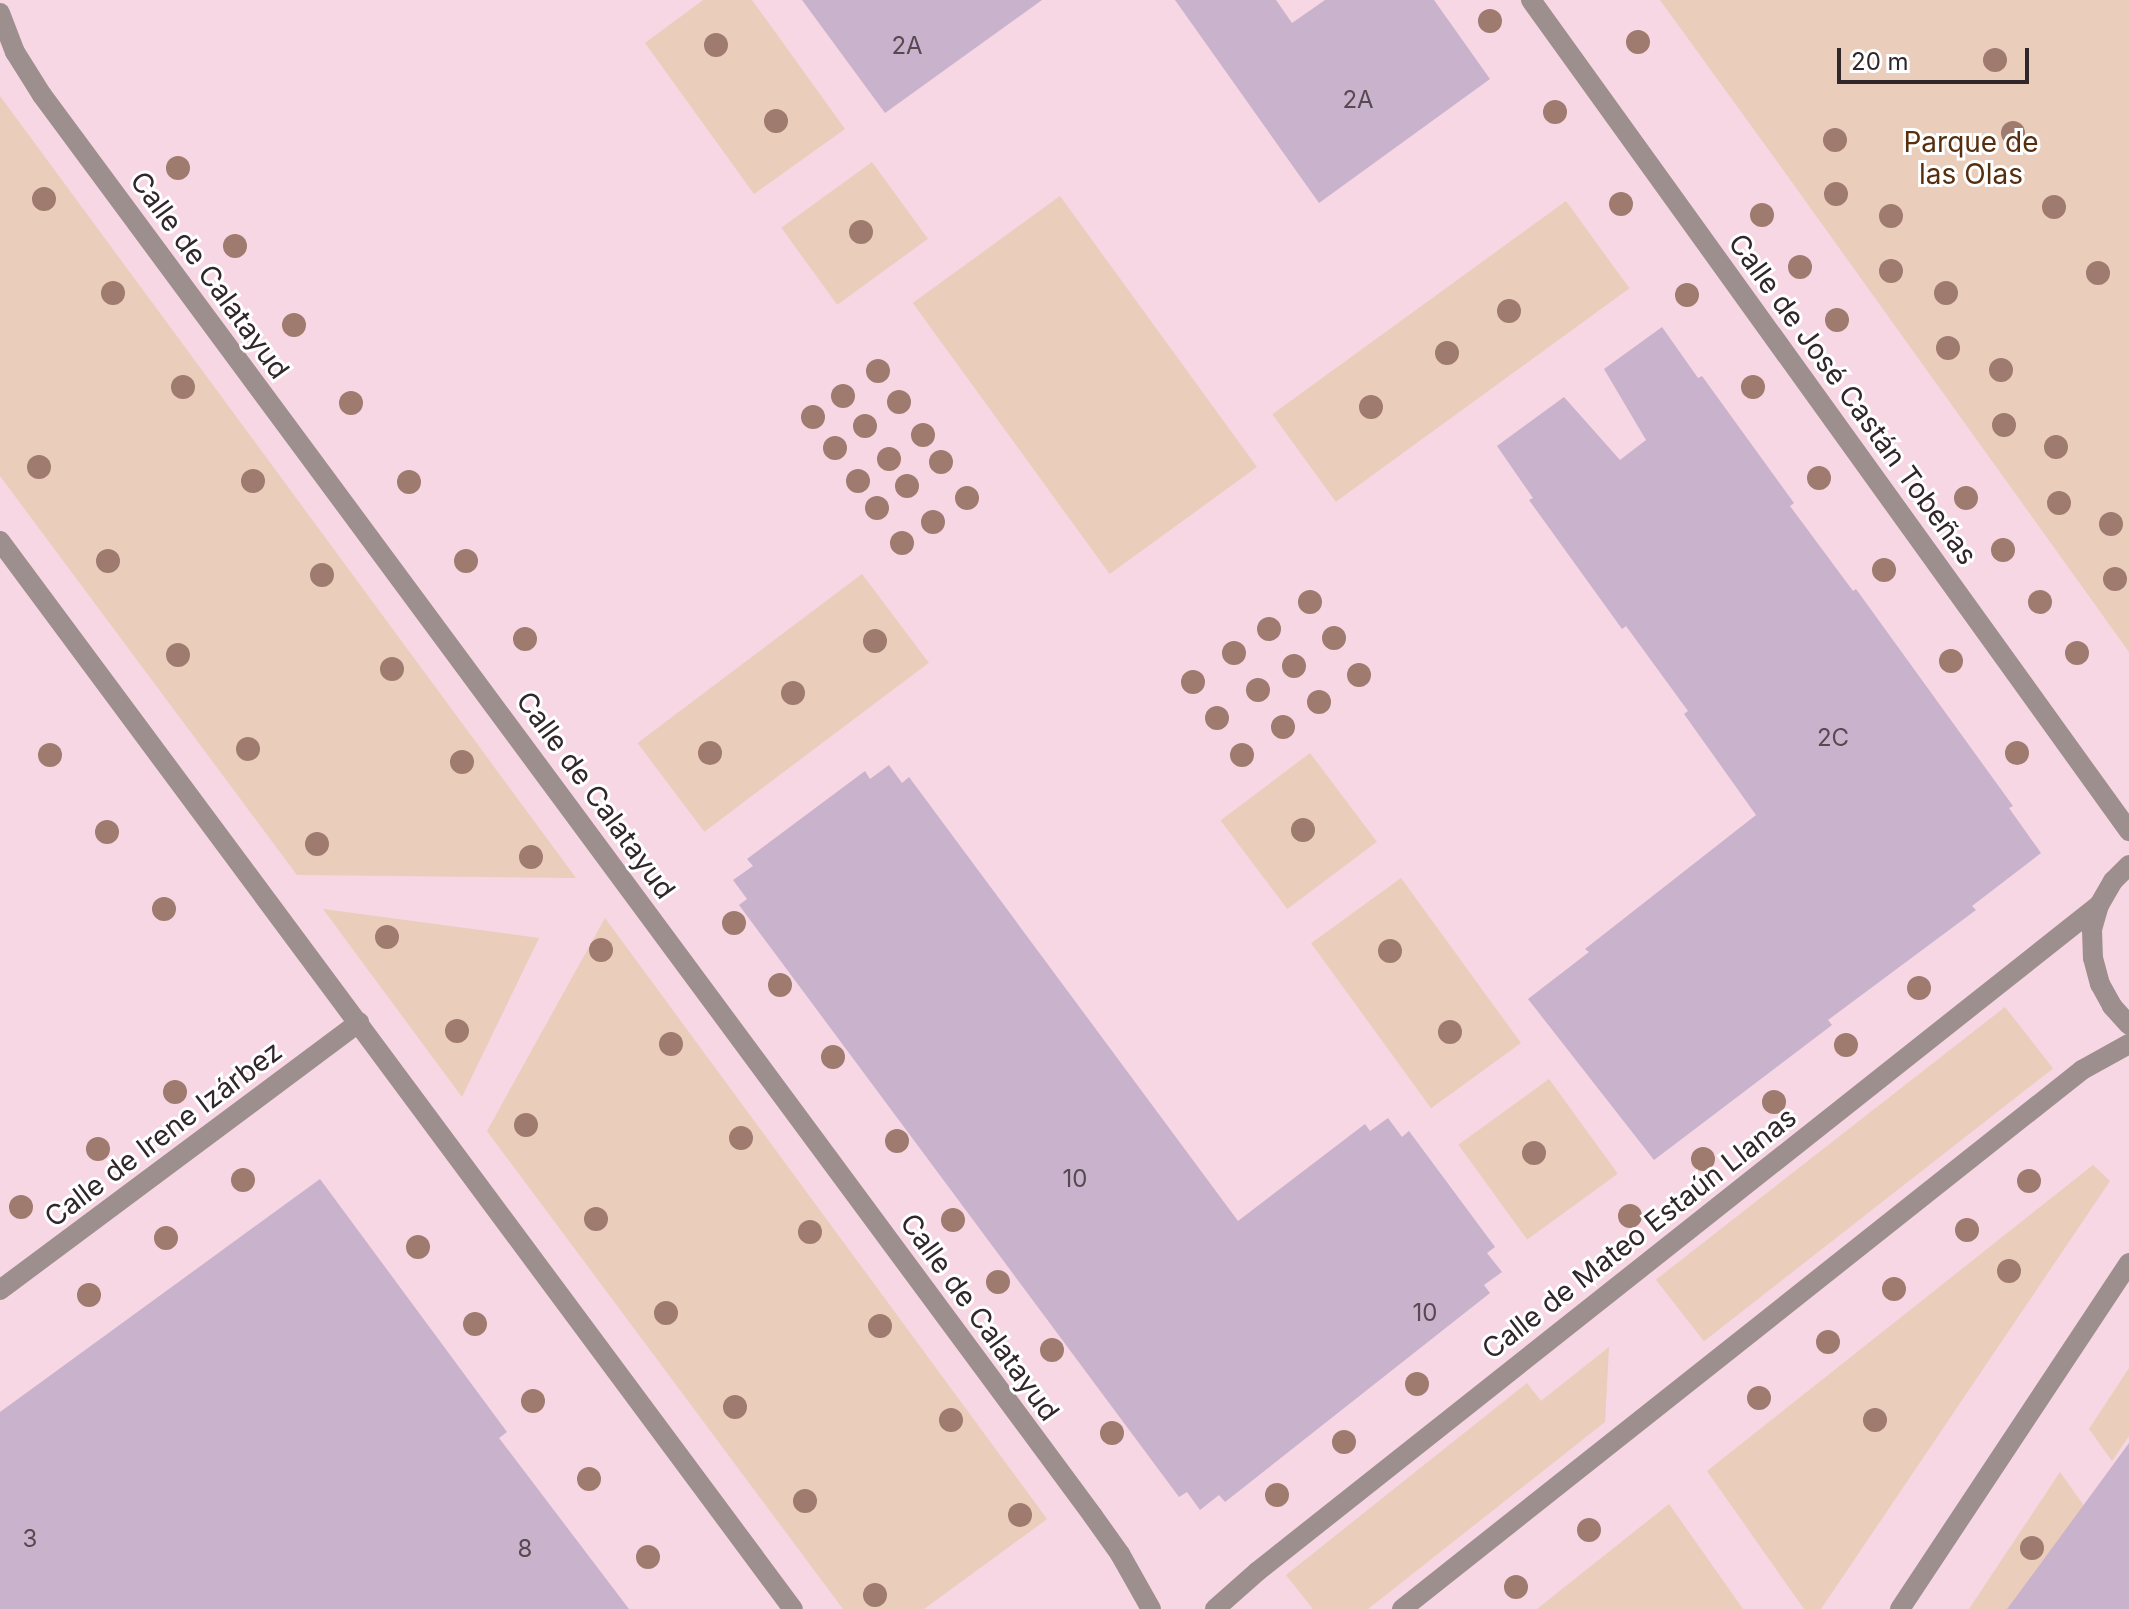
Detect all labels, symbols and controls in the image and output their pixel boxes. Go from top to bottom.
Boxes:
house number: 2A [891,32,923,60]
scale bar [1841,32,2033,82]
text: 20 m [1851,47,1909,76]
house number: 2A [1342,86,1374,114]
park label: Parque de las Olas [1903,125,2039,191]
street label: Calle de Calatayud [124,165,296,385]
street label: Calle de José Castán Tobeñas [1722,227,1984,571]
street label: Calle de Calatayud [510,685,682,905]
house number: 2C [1817,724,1849,752]
street label: Calle de Irene Izárbez [38,1034,288,1234]
street label: Calle de Mateo Estaún Llanas [1475,1100,1803,1366]
house number: 10 [1063,1165,1087,1193]
street label: Calle de Calatayud [894,1207,1066,1427]
house number: 10 [1413,1299,1437,1327]
house number: 3 [23,1525,37,1553]
house number: 8 [518,1535,532,1563]

